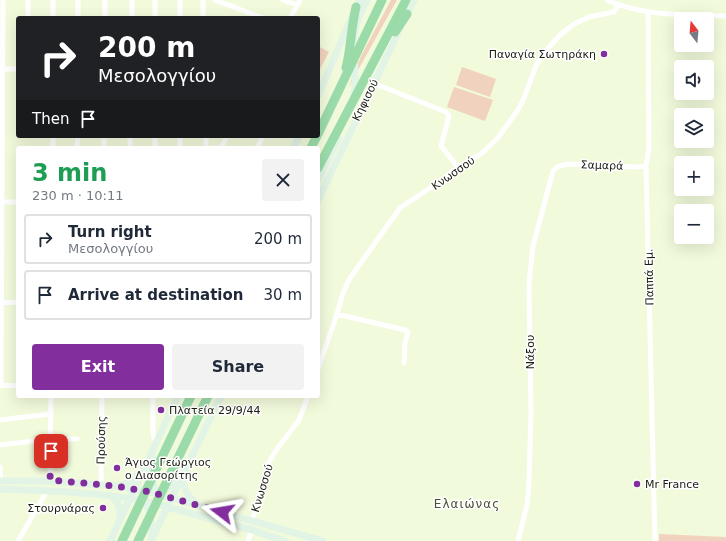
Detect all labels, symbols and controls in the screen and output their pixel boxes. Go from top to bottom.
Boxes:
north arrow [674,12,714,52]
map controls [674,12,714,244]
text: 200 m [98,31,195,64]
icon: right [32,32,84,84]
place label: Παναγία Σωτηράκη [489,48,596,61]
marker: Παναγία Σωτηράκη [599,49,609,59]
button: sound [674,60,714,100]
text: Μεσολογγίου [98,65,216,86]
street label: Κηφισού [350,77,381,123]
icon: arrive [77,108,99,130]
button: layers [674,108,714,148]
text: Then [32,110,69,128]
street label: Κνωσσού [429,154,477,193]
button: + [674,156,714,196]
street label: Σαμαρά [580,158,624,173]
text: 3 min [32,159,107,187]
button: close [262,159,304,201]
text: 230 m · 10:11 [32,188,123,203]
button: − [674,204,714,244]
text: Turn right [68,223,152,241]
icon: right [34,228,56,250]
text: 200 m [254,230,302,248]
text: Μεσολογγίου [68,241,153,256]
street label: Παππά Εμ. [643,248,656,306]
icon: arrive [34,284,56,306]
text: Arrive at destination [68,286,243,304]
text: 30 m [264,286,302,304]
street label: Νάξου [524,335,537,369]
button: Exit [32,344,164,390]
button: Share [172,344,304,390]
place label: Πλατεία 29/9/44 [169,404,260,417]
marker: Πλατεία 29/9/44 [156,405,166,415]
street label: Προύσης [95,416,108,464]
pin [34,434,68,468]
icon: arrive [40,440,62,462]
place label: Άγιος Γεώργιος ο Διασορίτης [125,456,211,482]
marker: Άγιος Γεώργιος ο Διασορίτης [112,463,122,473]
street label: Κνωσσού [249,463,276,514]
place label: Mr France [645,478,699,491]
marker: Mr France [632,479,642,489]
position arrow [201,491,243,533]
district label: Ελαιώνας [434,497,500,511]
place label: Στουρνάρας [27,502,95,515]
marker: Στουρνάρας [98,503,108,513]

